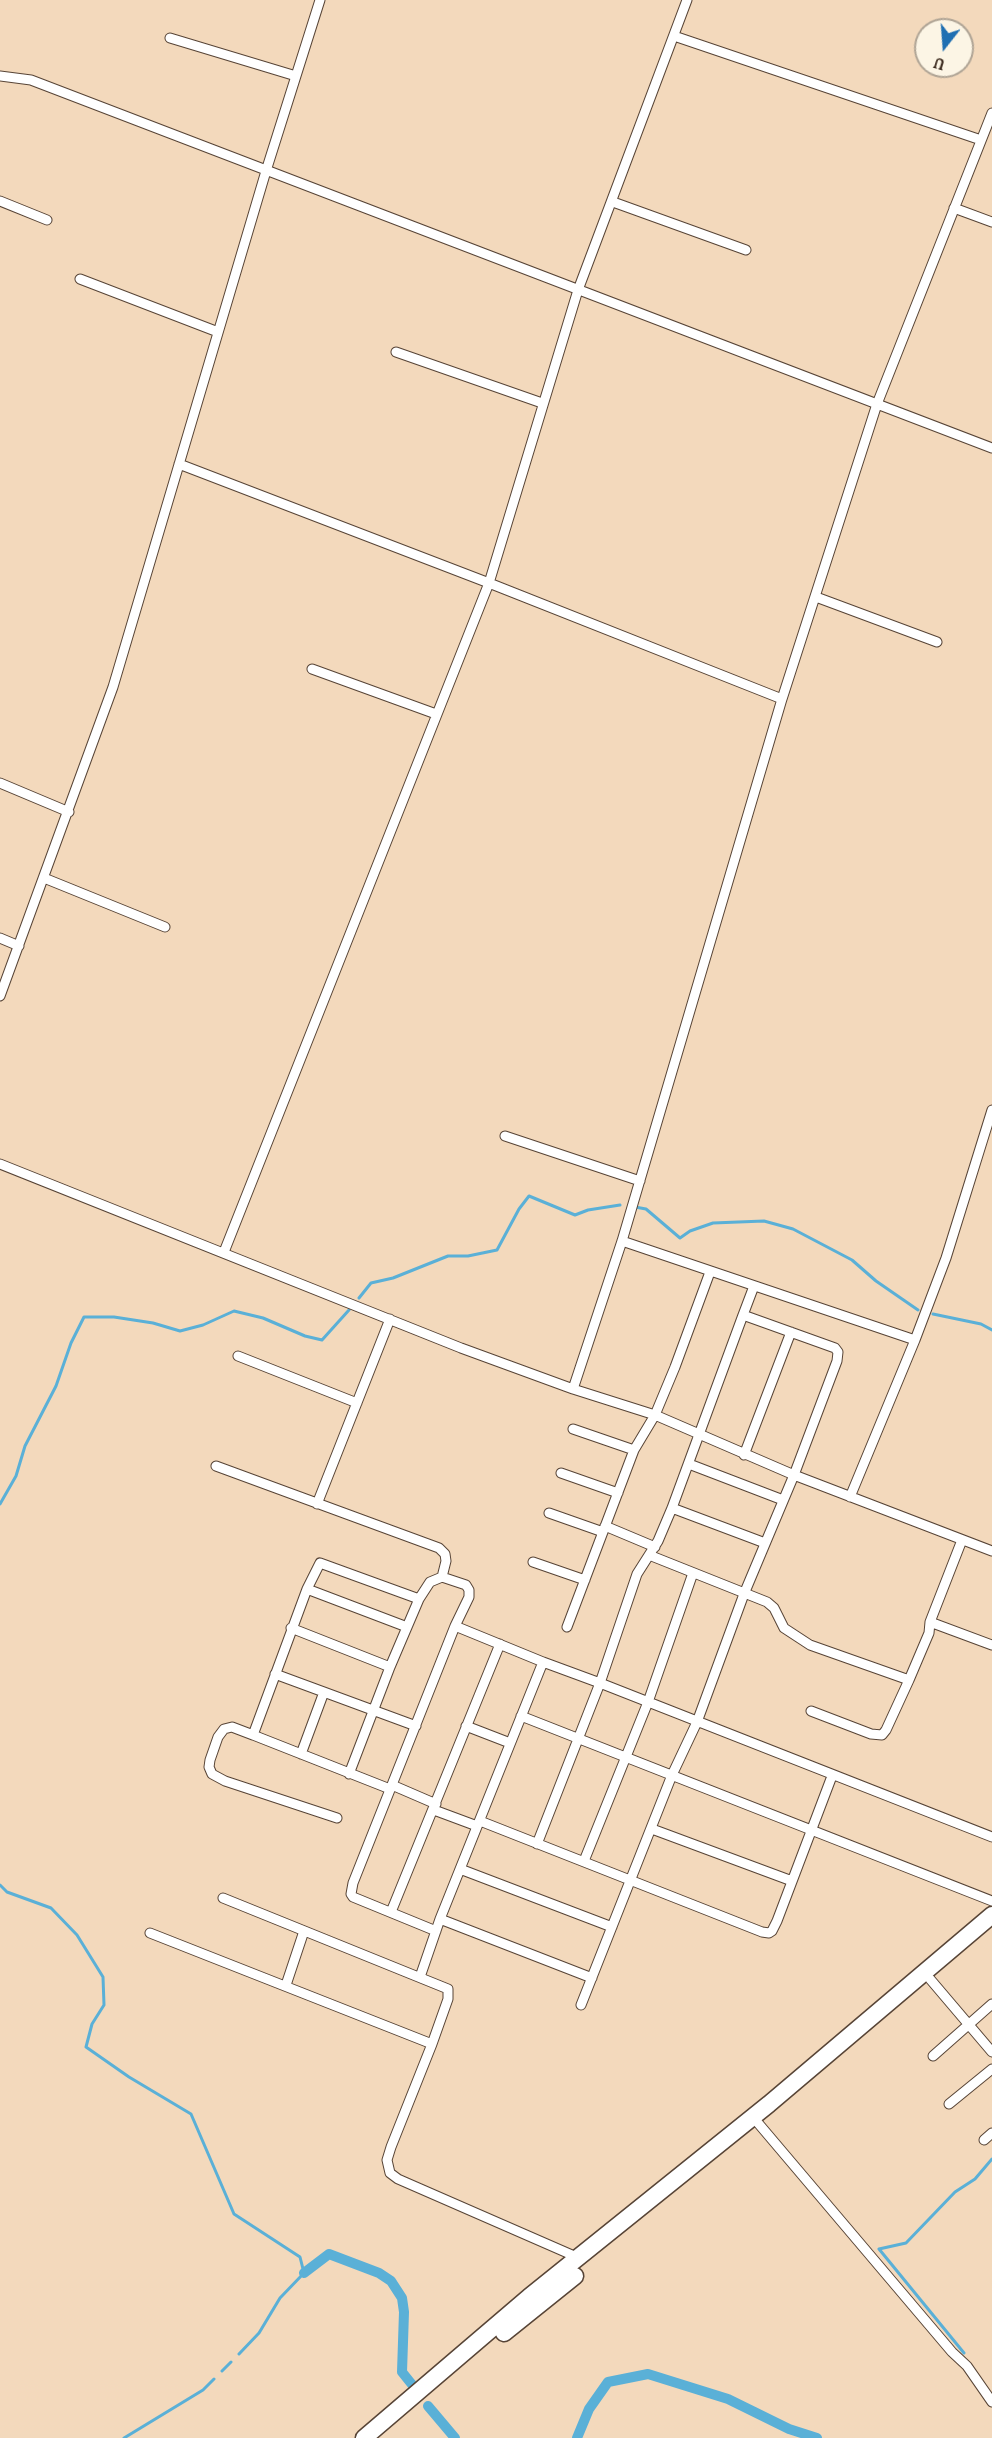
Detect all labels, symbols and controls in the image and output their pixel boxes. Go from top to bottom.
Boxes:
north arrow [914,18,974,78]
text: U [931,51,948,75]

